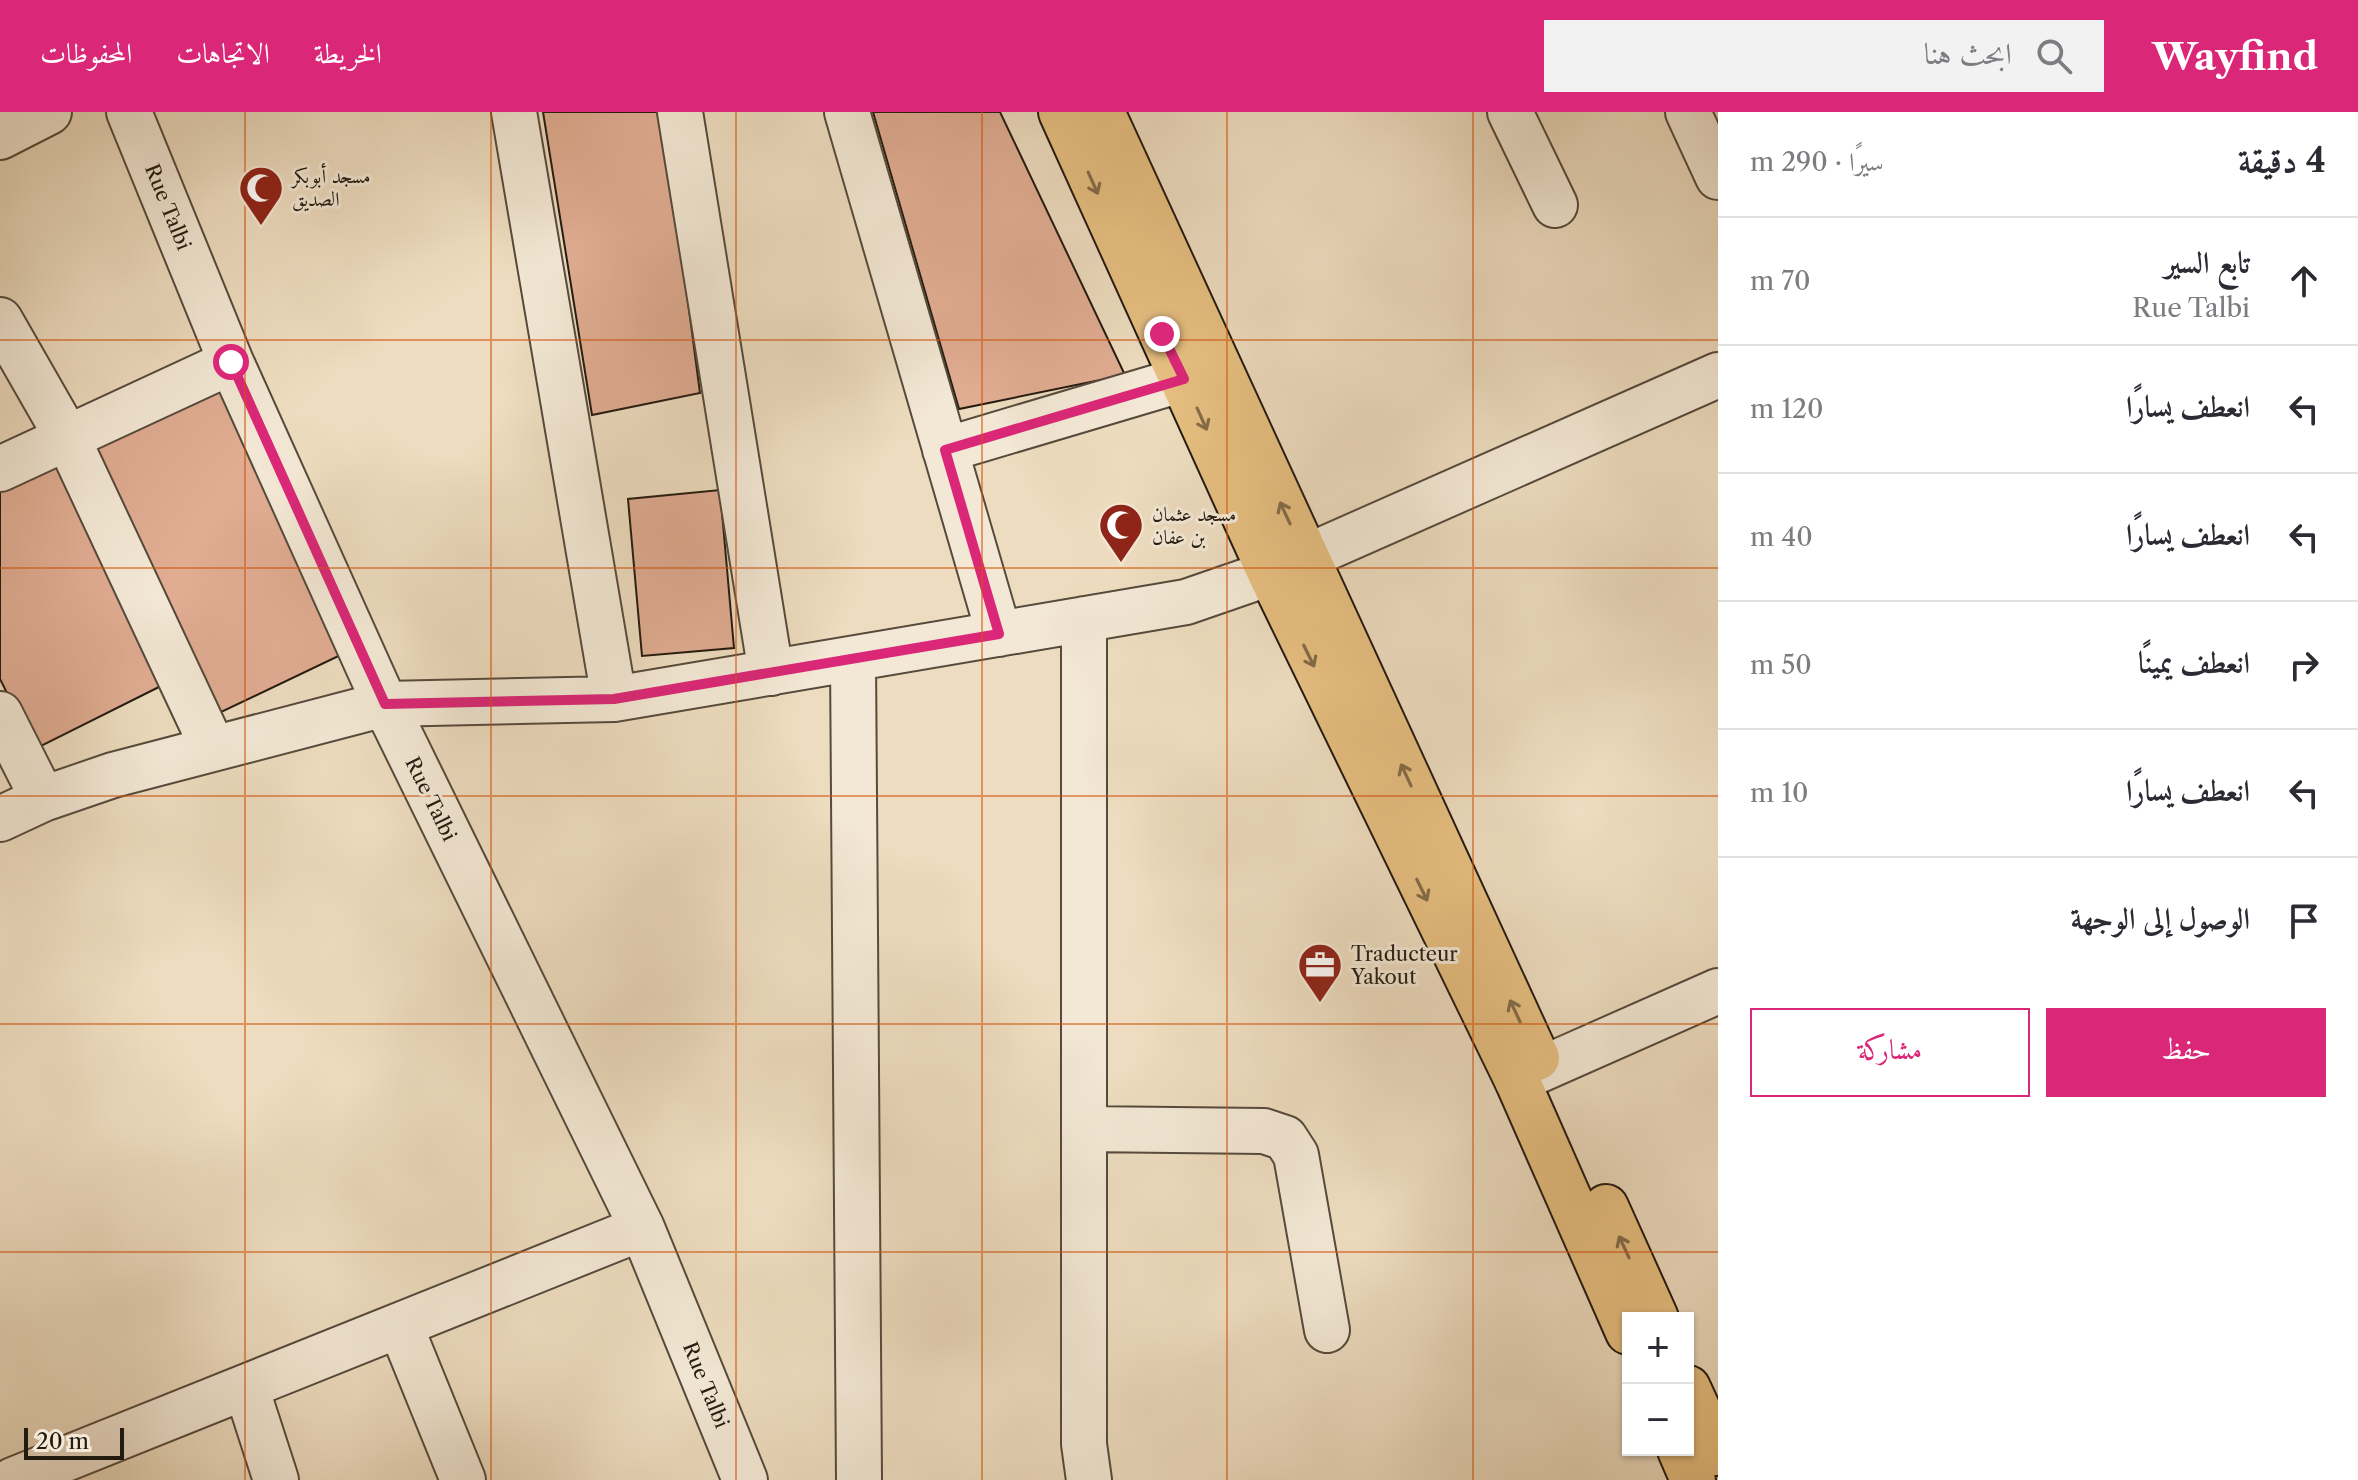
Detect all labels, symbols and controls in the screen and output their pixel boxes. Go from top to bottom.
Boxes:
search box [1544,20,2104,92]
text: Wayfind [2152,33,2318,80]
icon: search [2032,34,2076,78]
text: ابحث هنا [1924,35,2012,72]
text: المحفوظات [40,36,132,70]
text: الاتجاهات [176,36,270,70]
text: الخريطة [314,36,382,70]
text: 4 دقيقة [2238,139,2326,181]
text: سيرًا · 290 m [1750,146,1884,178]
street label: Rue Talbi [140,160,196,254]
place label: مسجد أبوبكر الصديق [290,162,371,212]
mosque icon: مسجد أبوبكر الصديق [237,164,285,227]
one-way arrow [1087,170,1102,195]
text: تابع السير [2164,244,2250,281]
icon: ahead [2282,259,2326,303]
text: 70 m [1750,265,1810,297]
text: Rue Talbi [2132,292,2250,324]
route end [1144,316,1180,352]
route start [213,344,249,380]
icon: left [2282,387,2326,431]
text: انعطف يسارًا [2126,388,2250,425]
text: 120 m [1750,393,1824,425]
one-way arrow [1195,407,1210,431]
mosque icon: مسجد عثمان بن عفان [1097,501,1145,564]
place label: مسجد عثمان بن عفان [1152,502,1236,549]
one-way arrow [1277,502,1292,526]
icon: left [2282,515,2326,559]
text: انعطف يسارًا [2126,516,2250,553]
text: 40 m [1750,521,1813,553]
icon: right [2282,643,2326,687]
one-way arrow [1302,644,1317,668]
text: انعطف يمينًا [2138,644,2250,681]
text: 50 m [1750,649,1812,681]
street label: Rue Talbi [400,753,462,845]
one-way arrow [1398,763,1413,787]
icon: left [2282,771,2326,815]
text: انعطف يسارًا [2126,772,2250,809]
text: 10 m [1750,777,1809,809]
one-way arrow [1415,878,1430,902]
icon: arrive [2282,899,2326,943]
text: الوصول إلى الوجهة [2071,900,2250,937]
office icon: Traducteur Yakout [1296,941,1344,1004]
place label: Traducteur Yakout [1350,942,1458,989]
one-way arrow [1507,999,1522,1023]
button: مشاركة [1750,1008,2030,1097]
button: حفظ [2046,1008,2326,1097]
one-way arrow [1616,1235,1631,1259]
map controls [1622,1312,1694,1456]
button: + [1622,1312,1694,1384]
street label: Rue Talbi [678,1338,734,1432]
button: − [1622,1384,1694,1456]
scale bar [24,1424,124,1460]
text: 20 m [36,1428,89,1455]

